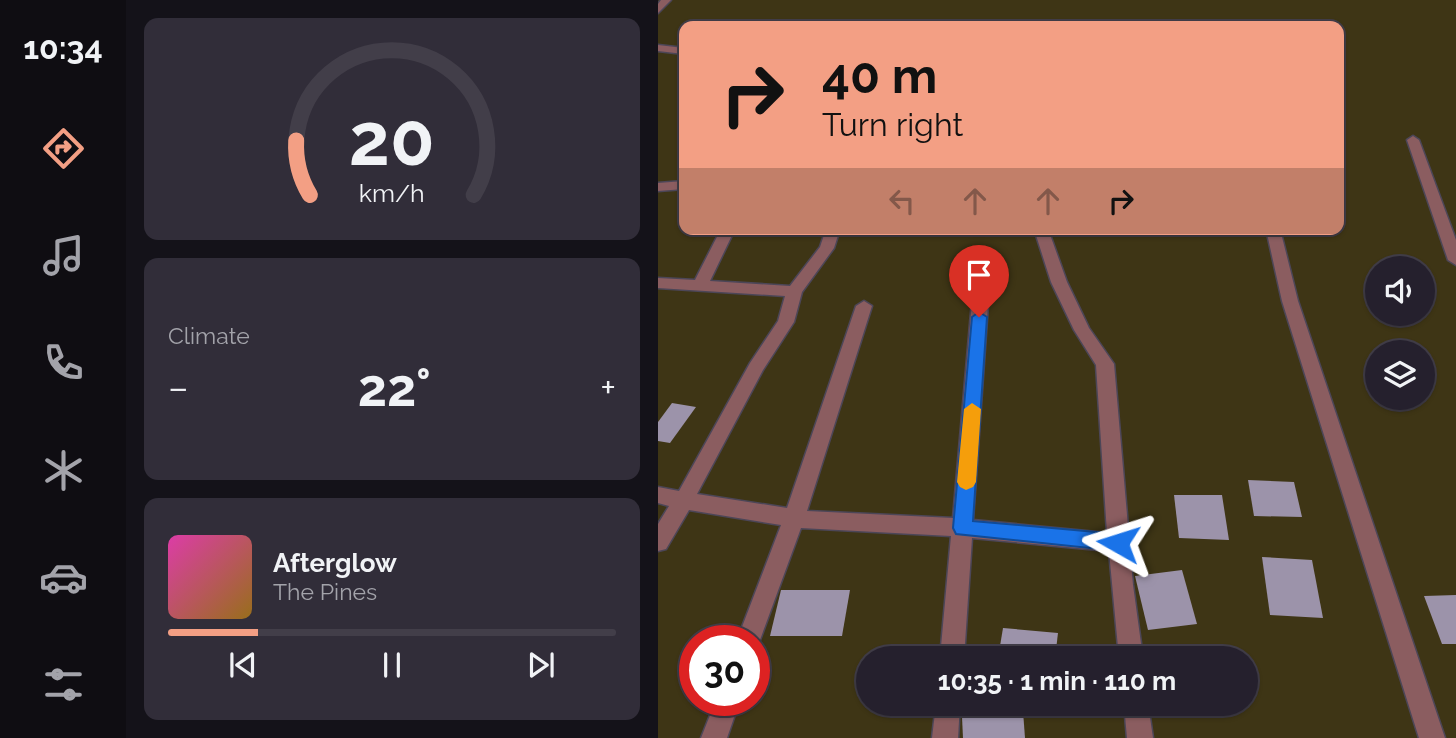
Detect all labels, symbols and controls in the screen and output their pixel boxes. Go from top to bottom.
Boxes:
text: 10:34 [23,29,103,66]
text: 40 m [822,47,937,104]
icon: right [707,49,798,140]
text: 20 [349,97,435,182]
text: Turn right [822,106,963,143]
icon: directions [39,124,88,173]
text: km/h [359,178,425,208]
icon: left [883,182,921,220]
icon: ahead [956,182,994,220]
icon: ahead [1029,182,1067,220]
icon: right [1102,182,1140,220]
icon: music [39,231,88,280]
pin [949,245,1009,317]
icon: arrive [960,256,998,294]
map controls [1365,256,1435,410]
button: sound [1365,256,1435,326]
text: Climate [168,322,250,349]
icon: phone [39,338,88,387]
button: layers [1365,340,1435,410]
text: 22° [358,357,431,418]
text: − [168,365,188,410]
text: + [600,365,616,410]
icon: climate [39,446,88,495]
position arrow [1081,506,1155,580]
text: Afterglow [273,548,397,578]
icon: car [39,553,88,602]
text: The Pines [273,578,377,605]
speed limit sign: 30 [679,625,770,716]
icon: previous [224,646,262,684]
icon: pause [373,646,411,684]
icon: next [522,646,560,684]
icon: filters [39,660,88,709]
text: 10:35 · 1 min · 110 m [938,666,1176,696]

